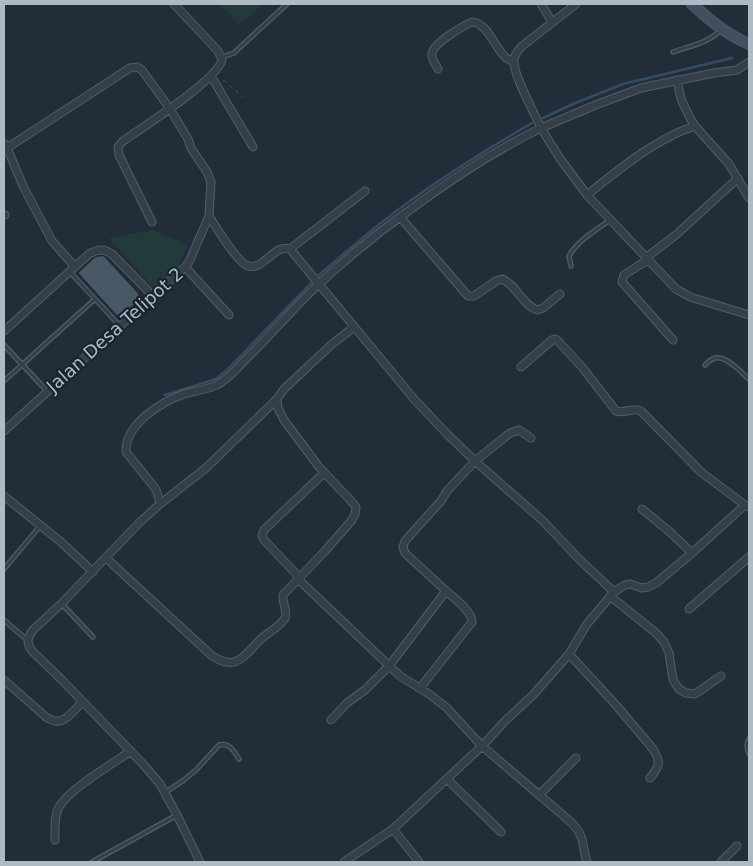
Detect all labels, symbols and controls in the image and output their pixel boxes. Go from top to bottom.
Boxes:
street label: Jalan Desa Telipot 2 [41,263,187,397]

